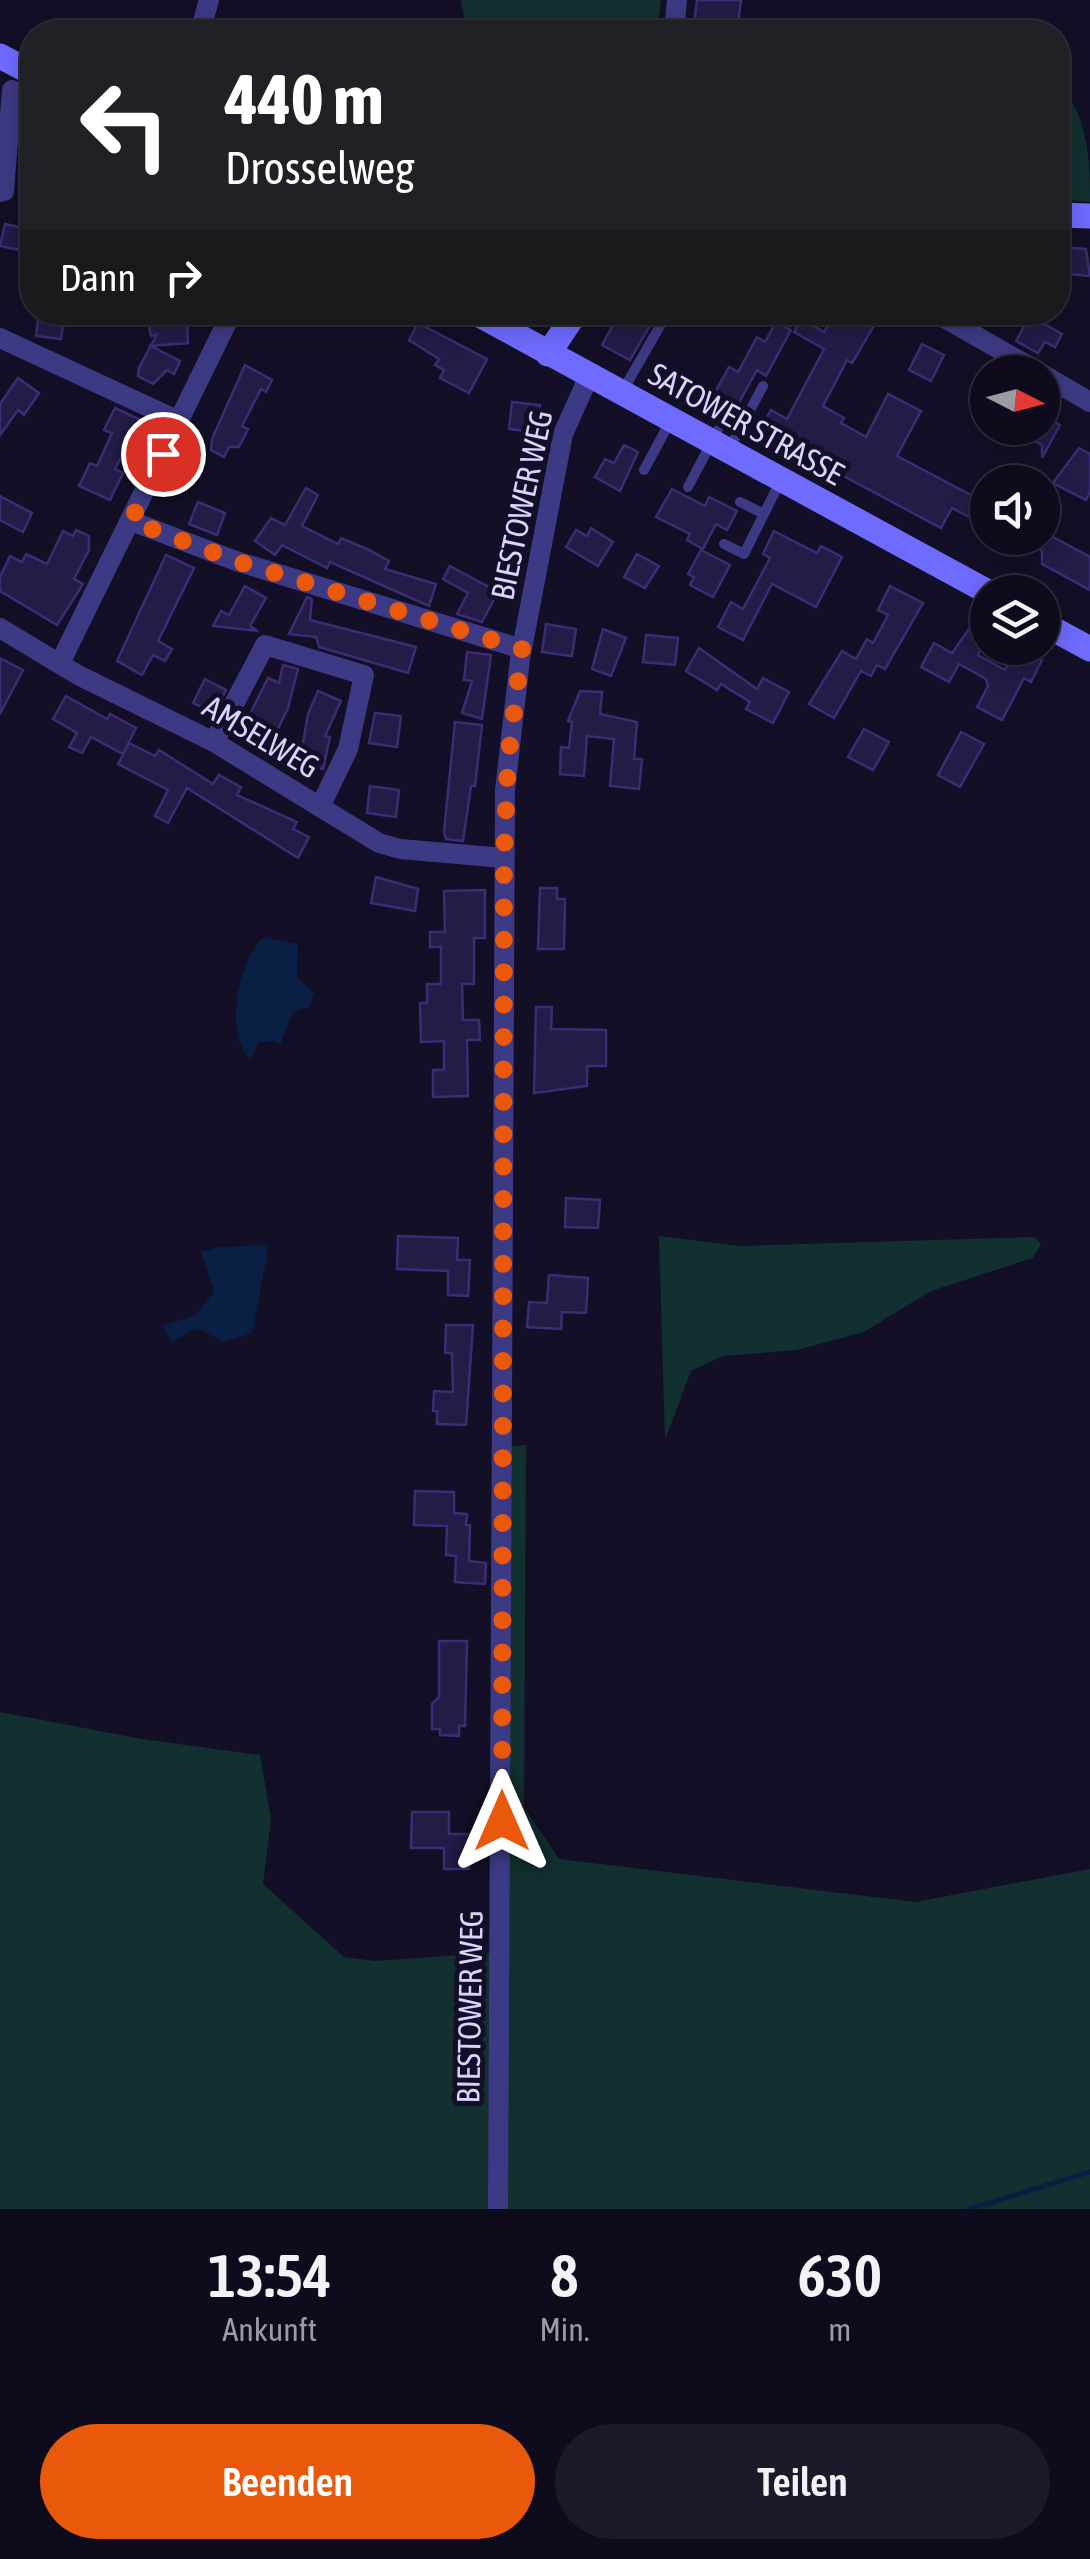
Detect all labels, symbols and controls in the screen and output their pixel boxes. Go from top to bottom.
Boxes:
text: 440 m [225,59,384,139]
icon: left [60,60,190,190]
text: Drosselweg [225,142,415,194]
icon: right [156,250,211,305]
text: Dann [60,256,136,299]
street label: SATOWER STRASSE [643,355,850,492]
north arrow [970,355,1060,445]
map controls [970,355,1060,665]
street label: BIESTOWER WEG [483,407,560,603]
pin [121,412,206,497]
icon: arrive [136,427,191,482]
button: sound [970,465,1060,555]
button: layers [970,575,1060,665]
street label: AMSELWEG [197,688,326,786]
position arrow [450,1769,554,1873]
street label: BIESTOWER WEG [449,1910,490,2104]
text: 13:54 [208,2241,331,2310]
text: 8 [550,2241,579,2310]
text: 630 [797,2241,882,2310]
text: Ankunft [223,2311,317,2348]
text: Min. [539,2311,589,2348]
text: m [828,2311,851,2348]
button: Beenden [40,2424,535,2539]
button: Teilen [555,2424,1050,2539]

